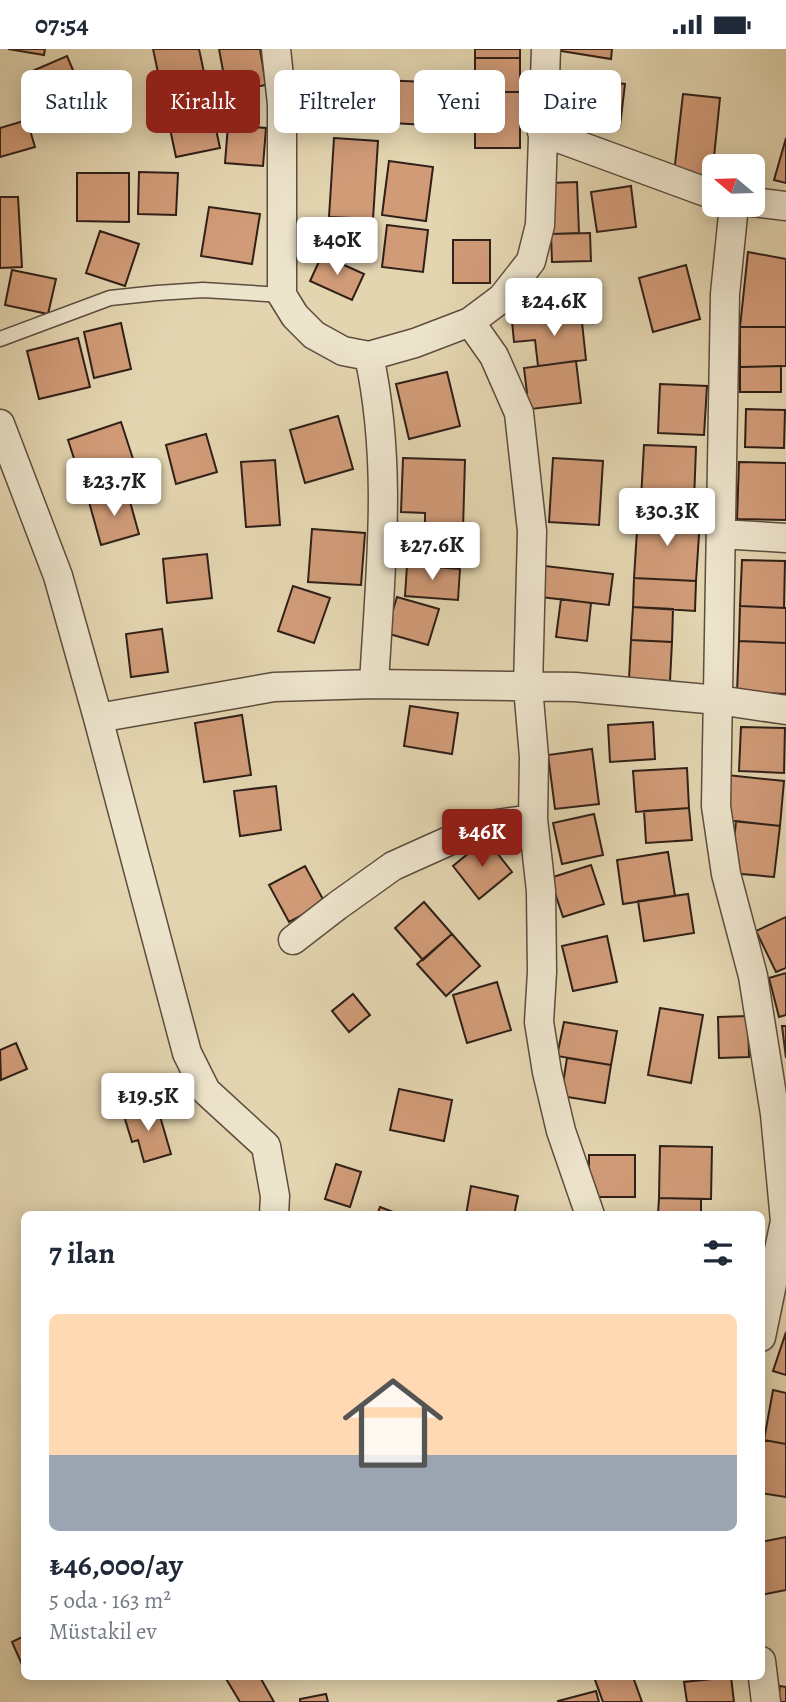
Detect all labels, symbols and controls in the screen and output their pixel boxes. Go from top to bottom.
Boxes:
text: 07:54 [35,7,89,42]
chip: Satılık [21,70,132,133]
chip: Kiralık [146,70,260,133]
chip: Filtreler [274,70,400,133]
chip: Yeni [414,70,505,133]
chip: Daire [519,70,621,133]
north arrow [702,154,765,217]
map controls [702,154,765,217]
pin: ₺40K [296,217,378,277]
text: ₺40K [313,224,361,255]
pin: ₺24.6K [497,279,611,338]
text: ₺24.6K [521,285,587,316]
pin: ₺23.7K [57,459,171,518]
text: ₺23.7K [82,465,146,496]
pin: ₺30.3K [610,489,724,548]
text: ₺30.3K [635,495,699,526]
pin: ₺27.6K [375,523,489,582]
text: ₺27.6K [400,529,464,560]
pin: ₺46K [441,809,523,869]
text: ₺46K [458,816,506,847]
pin: ₺19.5K [91,1073,205,1133]
text: ₺19.5K [117,1080,179,1111]
text: 7 ilan [49,1233,115,1273]
icon: filters [699,1234,737,1272]
icon: home [330,1360,456,1486]
text: ₺46,000/ay [49,1545,183,1585]
text: 5 oda · 163 m² [49,1585,171,1616]
text: Müstakil ev [49,1616,157,1647]

